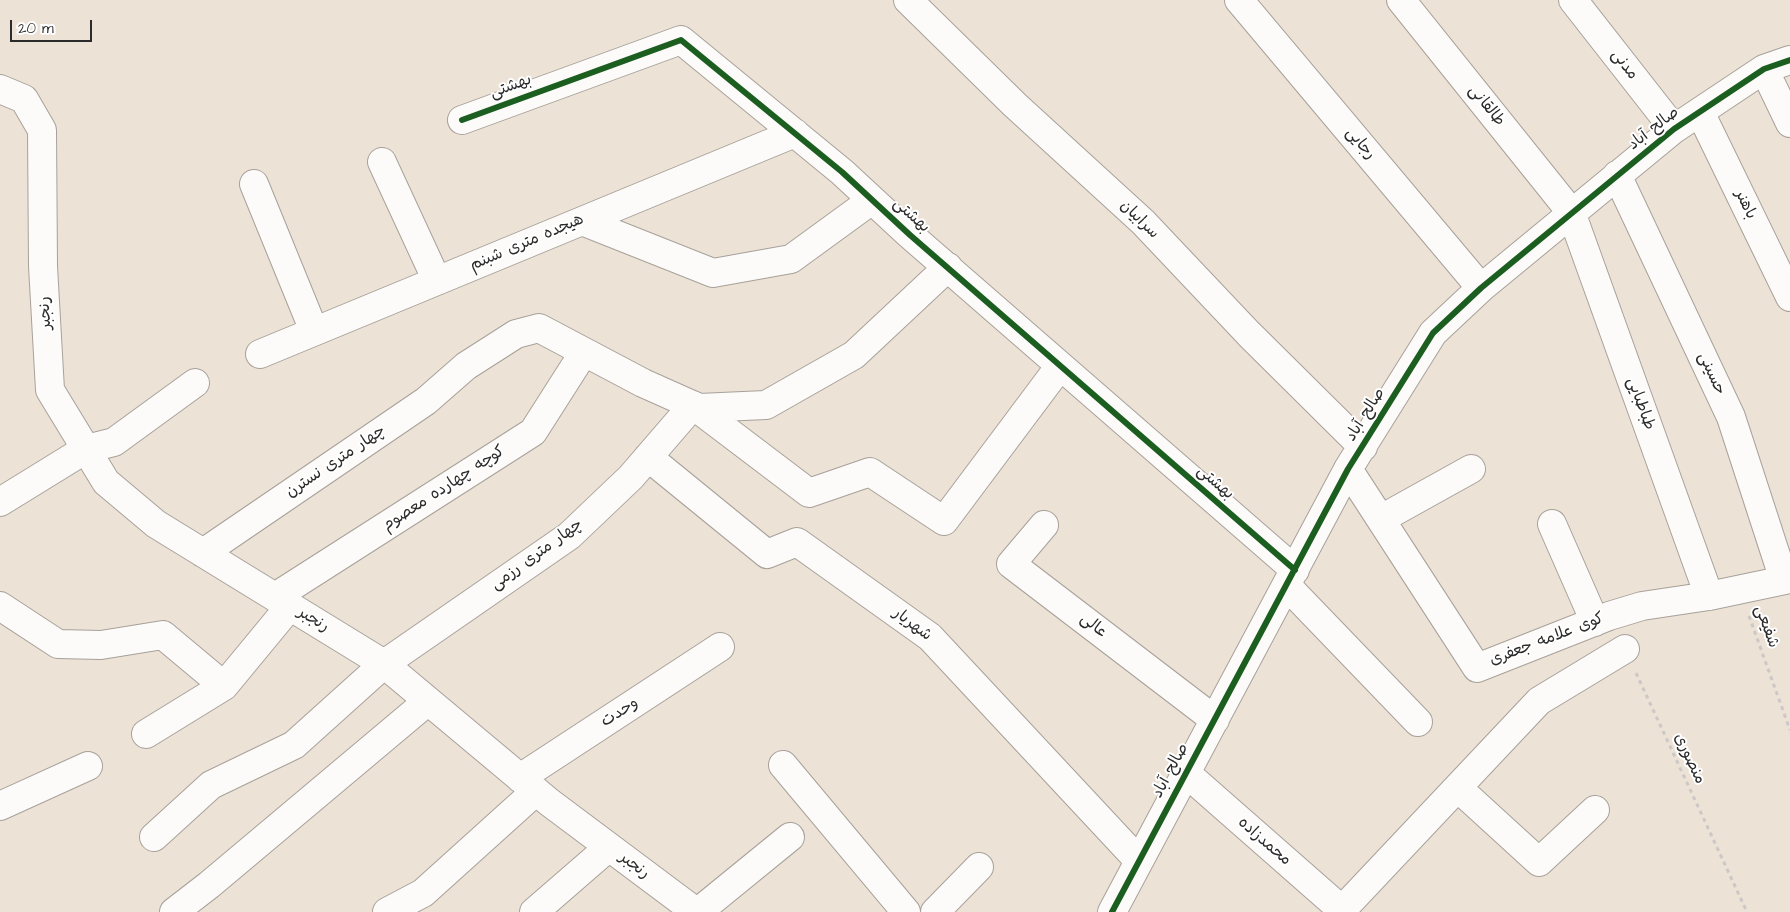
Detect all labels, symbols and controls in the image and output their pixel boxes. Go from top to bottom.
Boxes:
scale bar [12,10,95,42]
text: 20 m [18,18,54,39]
street label: مدنی [1606,46,1642,84]
street label: بهشتی [488,71,534,103]
street label: طالقانی [1464,81,1508,131]
street label: صالح آباد [1625,103,1683,155]
street label: رجایی [1341,124,1379,164]
street label: باهنر [1730,187,1760,223]
street label: بهشتی [889,194,933,238]
street label: سرابیان [1115,197,1163,243]
street label: هیجده متری شبنم [467,210,587,276]
street label: رنجبر [36,296,56,330]
street label: حسینی [1693,350,1729,398]
street label: طباطبایی [1622,375,1658,433]
street label: صالح آباد [1342,385,1390,445]
street label: چهار متری نسترن [283,422,389,502]
street label: کوچه چهارده معصوم [379,442,509,536]
street label: بهشتی [1192,462,1238,504]
street label: چهار متری رزمی [487,515,587,595]
street label: رنجبر [294,603,332,637]
street label: شفیعی [1749,603,1783,651]
street label: شهریار [889,604,935,646]
street label: کوی علامه جعفری [1487,609,1607,671]
street label: عالی [1076,610,1110,642]
street label: وحدت [598,694,642,732]
street label: منصوری [1669,731,1709,787]
street label: صالح آباد [1149,740,1193,802]
street label: محمدزاده [1233,814,1295,870]
street label: رنجبر [615,848,653,884]

